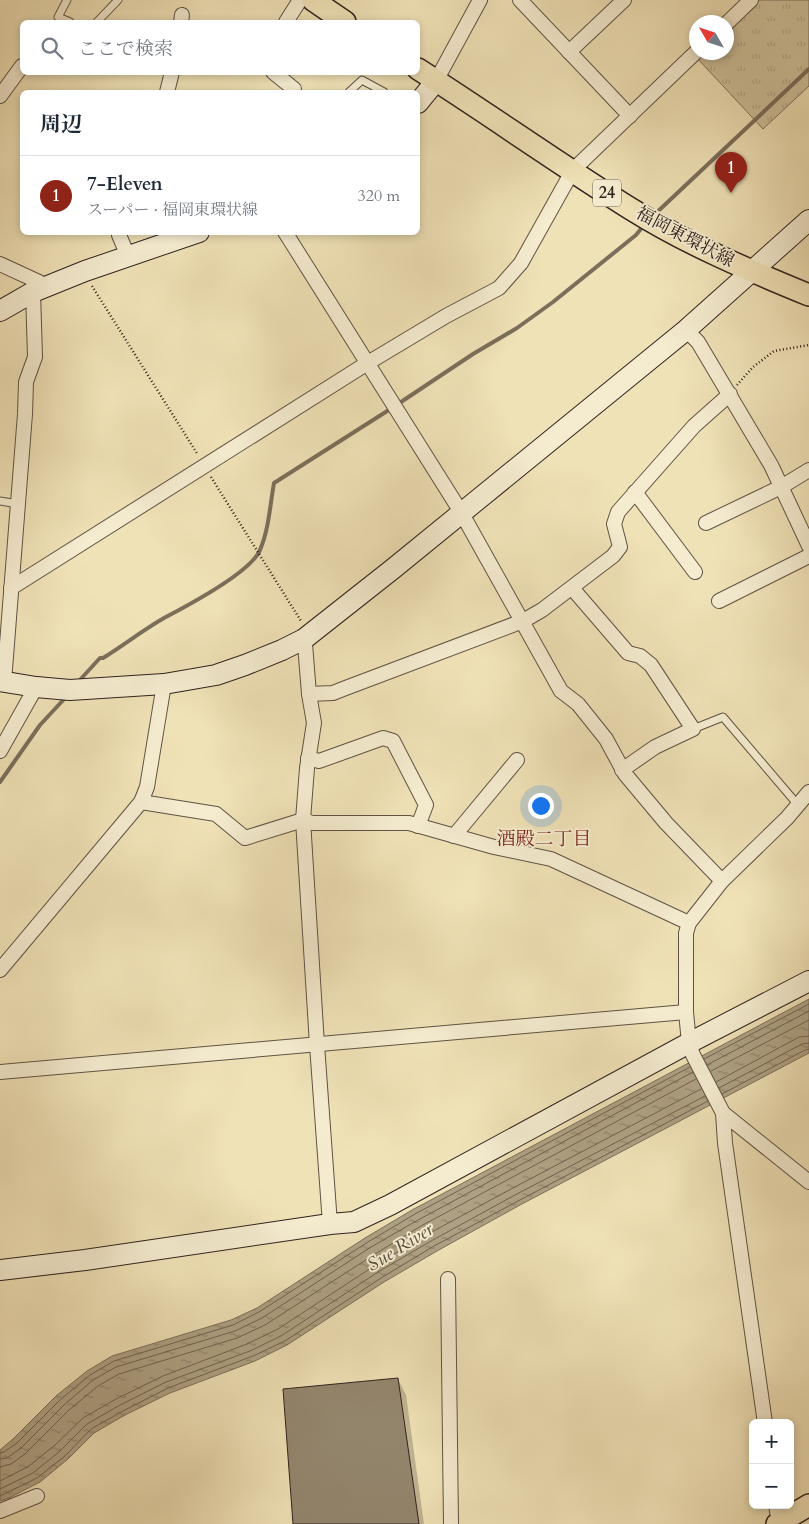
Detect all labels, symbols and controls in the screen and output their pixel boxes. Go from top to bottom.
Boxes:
north arrow [689,15,734,60]
search box [20,20,420,75]
icon: search [38,34,66,62]
text: ここで検索 [78,36,173,62]
text: 周辺 [40,110,82,139]
pin: 1 [715,152,747,193]
text: 7-Eleven [87,171,163,197]
road number: 24 [593,180,621,207]
text: 1 [52,185,60,207]
text: 320 m [358,185,400,207]
text: スーパー · 福岡東環状線 [87,199,258,221]
street label: 福岡東環状線 [631,201,739,273]
your location [528,793,554,819]
district label: 酒殿二丁目 [496,826,592,852]
water label: Sue River [362,1216,439,1278]
map controls [749,1419,794,1509]
button: + [749,1419,794,1464]
button: − [749,1464,794,1509]

